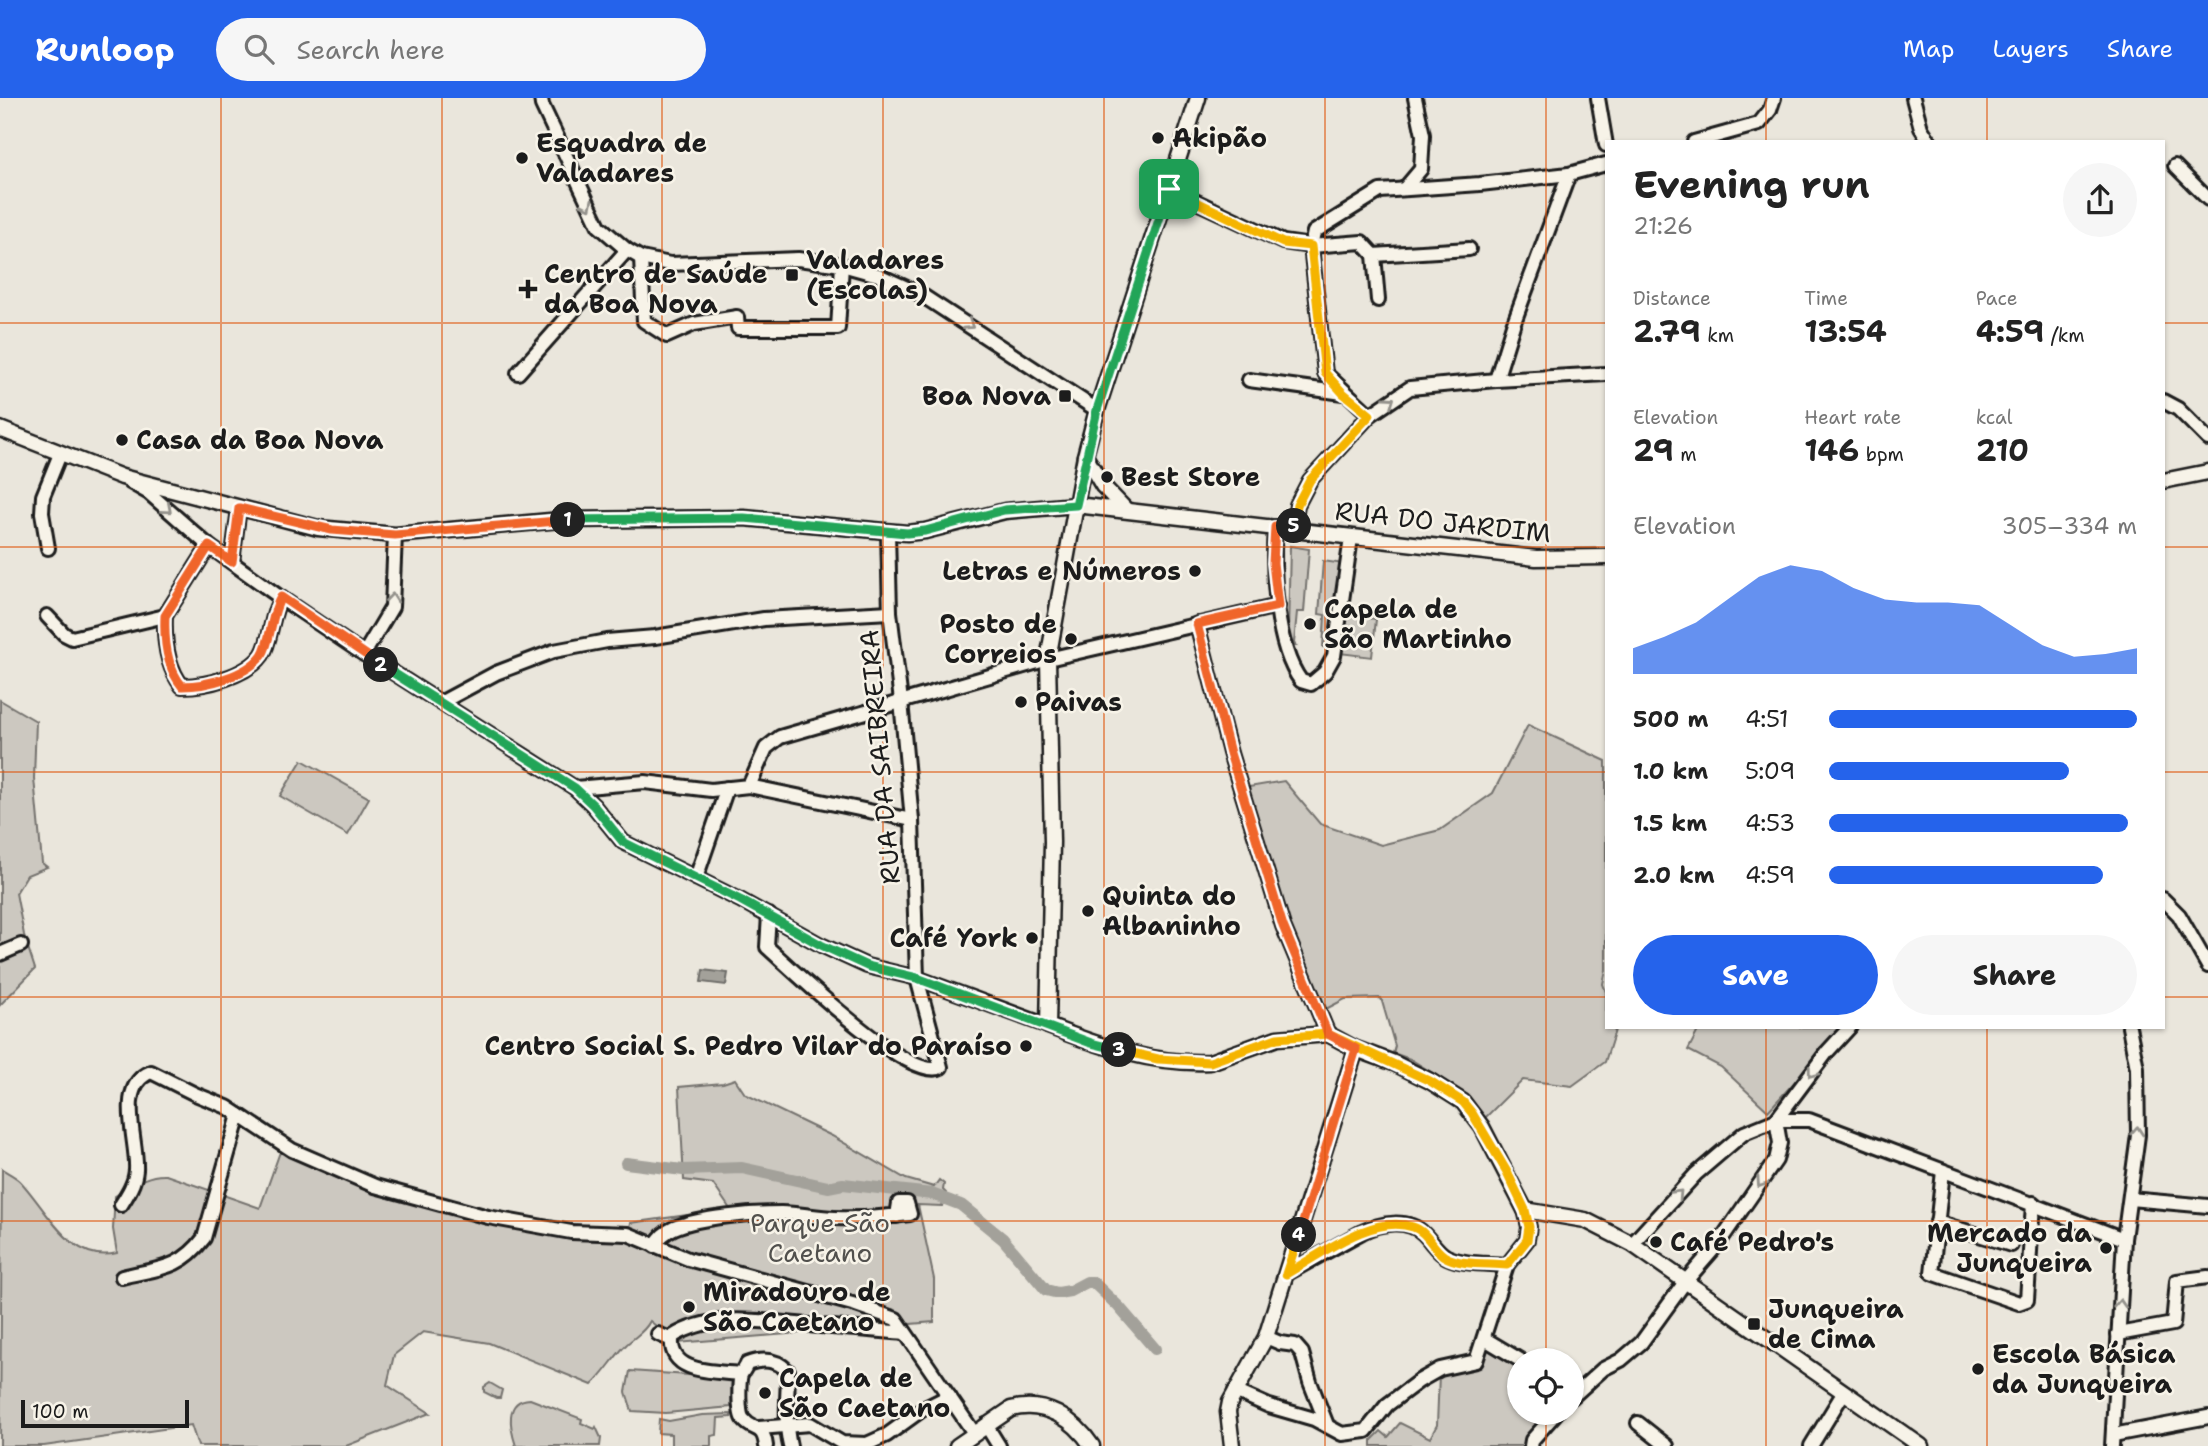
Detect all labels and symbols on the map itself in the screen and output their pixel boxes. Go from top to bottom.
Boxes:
place label: Akipão [1172,120,1267,155]
place label: Esquadra de Valadares [536,125,707,190]
marker: Akipão [1150,130,1166,146]
marker: Esquadra de Valadares [514,150,530,166]
pin [1139,159,1199,219]
one-way arrow [580,198,594,210]
place label: Valadares (Escolas) [806,242,944,307]
place label: Centro de Saúde da Boa Nova [544,256,768,321]
marker: Valadares (Escolas) [784,267,800,283]
marker: Centro de Saúde da Boa Nova [518,279,538,299]
one-way arrow [961,317,974,330]
place label: Boa Nova [922,378,1051,413]
marker: Boa Nova [1057,388,1073,404]
one-way arrow [1382,397,1395,409]
place label: Casa da Boa Nova [136,422,384,457]
marker: Casa da Boa Nova [114,432,130,448]
place label: Best Store [1121,459,1260,494]
marker: Best Store [1099,469,1115,485]
street label: RUA DO JARDIM [1333,493,1553,550]
one-way arrow [159,501,172,513]
pin: 1 [550,502,586,538]
pin: 5 [1276,508,1312,544]
place label: Letras e Números [942,553,1181,588]
marker: Letras e Números [1187,563,1203,579]
place label: Capela de São Martinho [1324,591,1512,656]
one-way arrow [384,592,399,603]
place label: Posto de Correios [939,606,1057,671]
marker: Capela de São Martinho [1302,616,1318,632]
street label: RUA DA SAIBREIRA [851,628,908,886]
marker: Posto de Correios [1063,631,1079,647]
pin: 2 [364,648,398,682]
place label: Paivas [1035,684,1122,719]
marker: Paivas [1013,694,1029,710]
place label: Quinta do Albaninho [1102,878,1241,943]
marker: Quinta do Albaninho [1080,903,1096,919]
place label: Café York [889,920,1018,955]
marker: Café York [1024,930,1040,946]
place label: Centro Social S. Pedro Vilar do Paraíso [484,1028,1012,1063]
pin: 3 [1102,1032,1136,1068]
marker: Centro Social S. Pedro Vilar do Paraíso [1018,1038,1034,1054]
one-way arrow [1807,1065,1820,1077]
one-way arrow [2130,1126,2145,1137]
one-way arrow [1756,1175,1769,1188]
one-way arrow [1670,1189,1683,1202]
park label: Parque São Caetano [750,1205,890,1270]
place label: Mercado da Junqueira [1927,1215,2092,1280]
pin: 4 [1282,1218,1316,1252]
place label: Café Pedro's [1670,1224,1834,1259]
marker: Café Pedro's [1648,1234,1664,1250]
marker: Mercado da Junqueira [2098,1240,2114,1256]
place label: Miradouro de São Caetano [703,1274,891,1339]
place label: Junqueira de Cima [1768,1291,1904,1356]
marker: Miradouro de São Caetano [681,1299,697,1315]
one-way arrow [2112,1299,2127,1310]
marker: Junqueira de Cima [1746,1316,1762,1332]
place label: Escola Básica da Junqueira [1992,1336,2176,1401]
place label: Capela de São Caetano [779,1360,950,1425]
marker: Escola Básica da Junqueira [1970,1361,1986,1377]
marker: Capela de São Caetano [757,1385,773,1401]
scale bar [21,1397,189,1429]

